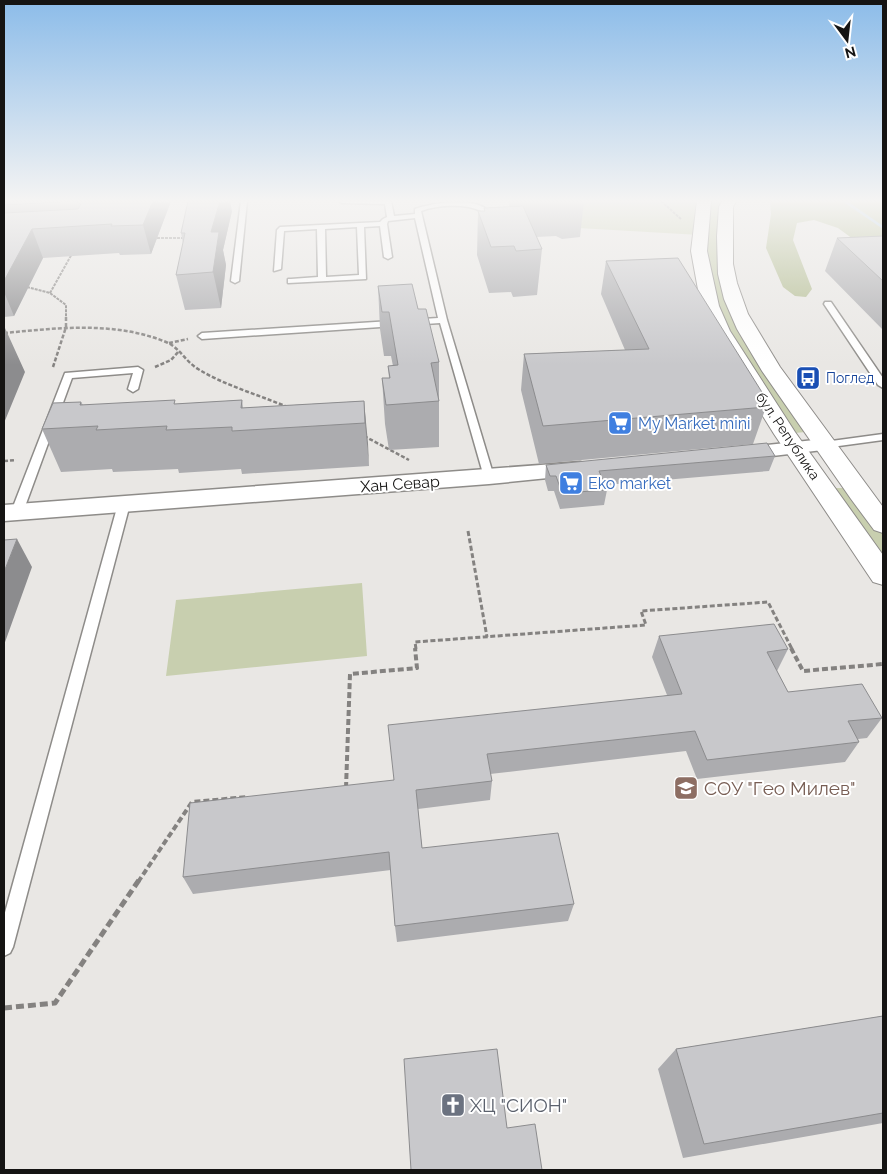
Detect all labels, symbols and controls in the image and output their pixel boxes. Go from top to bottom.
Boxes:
north arrow [822,15,872,65]
text: N [843,43,858,62]
bus stop icon: Поглед [795,365,821,391]
place label: Поглед [826,370,874,386]
street label: бул. Република [753,389,823,483]
supermarket icon: My Market mini [607,410,633,436]
place label: My Market mini [638,414,750,433]
supermarket icon: Eko market [558,470,584,496]
street label: Хан Севар [360,472,441,496]
place label: Eko market [588,474,672,493]
school or university icon: СОУ "Гео Милев" [673,775,699,801]
place label: СОУ "Гео Милев" [704,777,856,799]
church icon: ХЦ "СИОН" [440,1092,466,1118]
place label: ХЦ "СИОН" [470,1094,567,1116]

